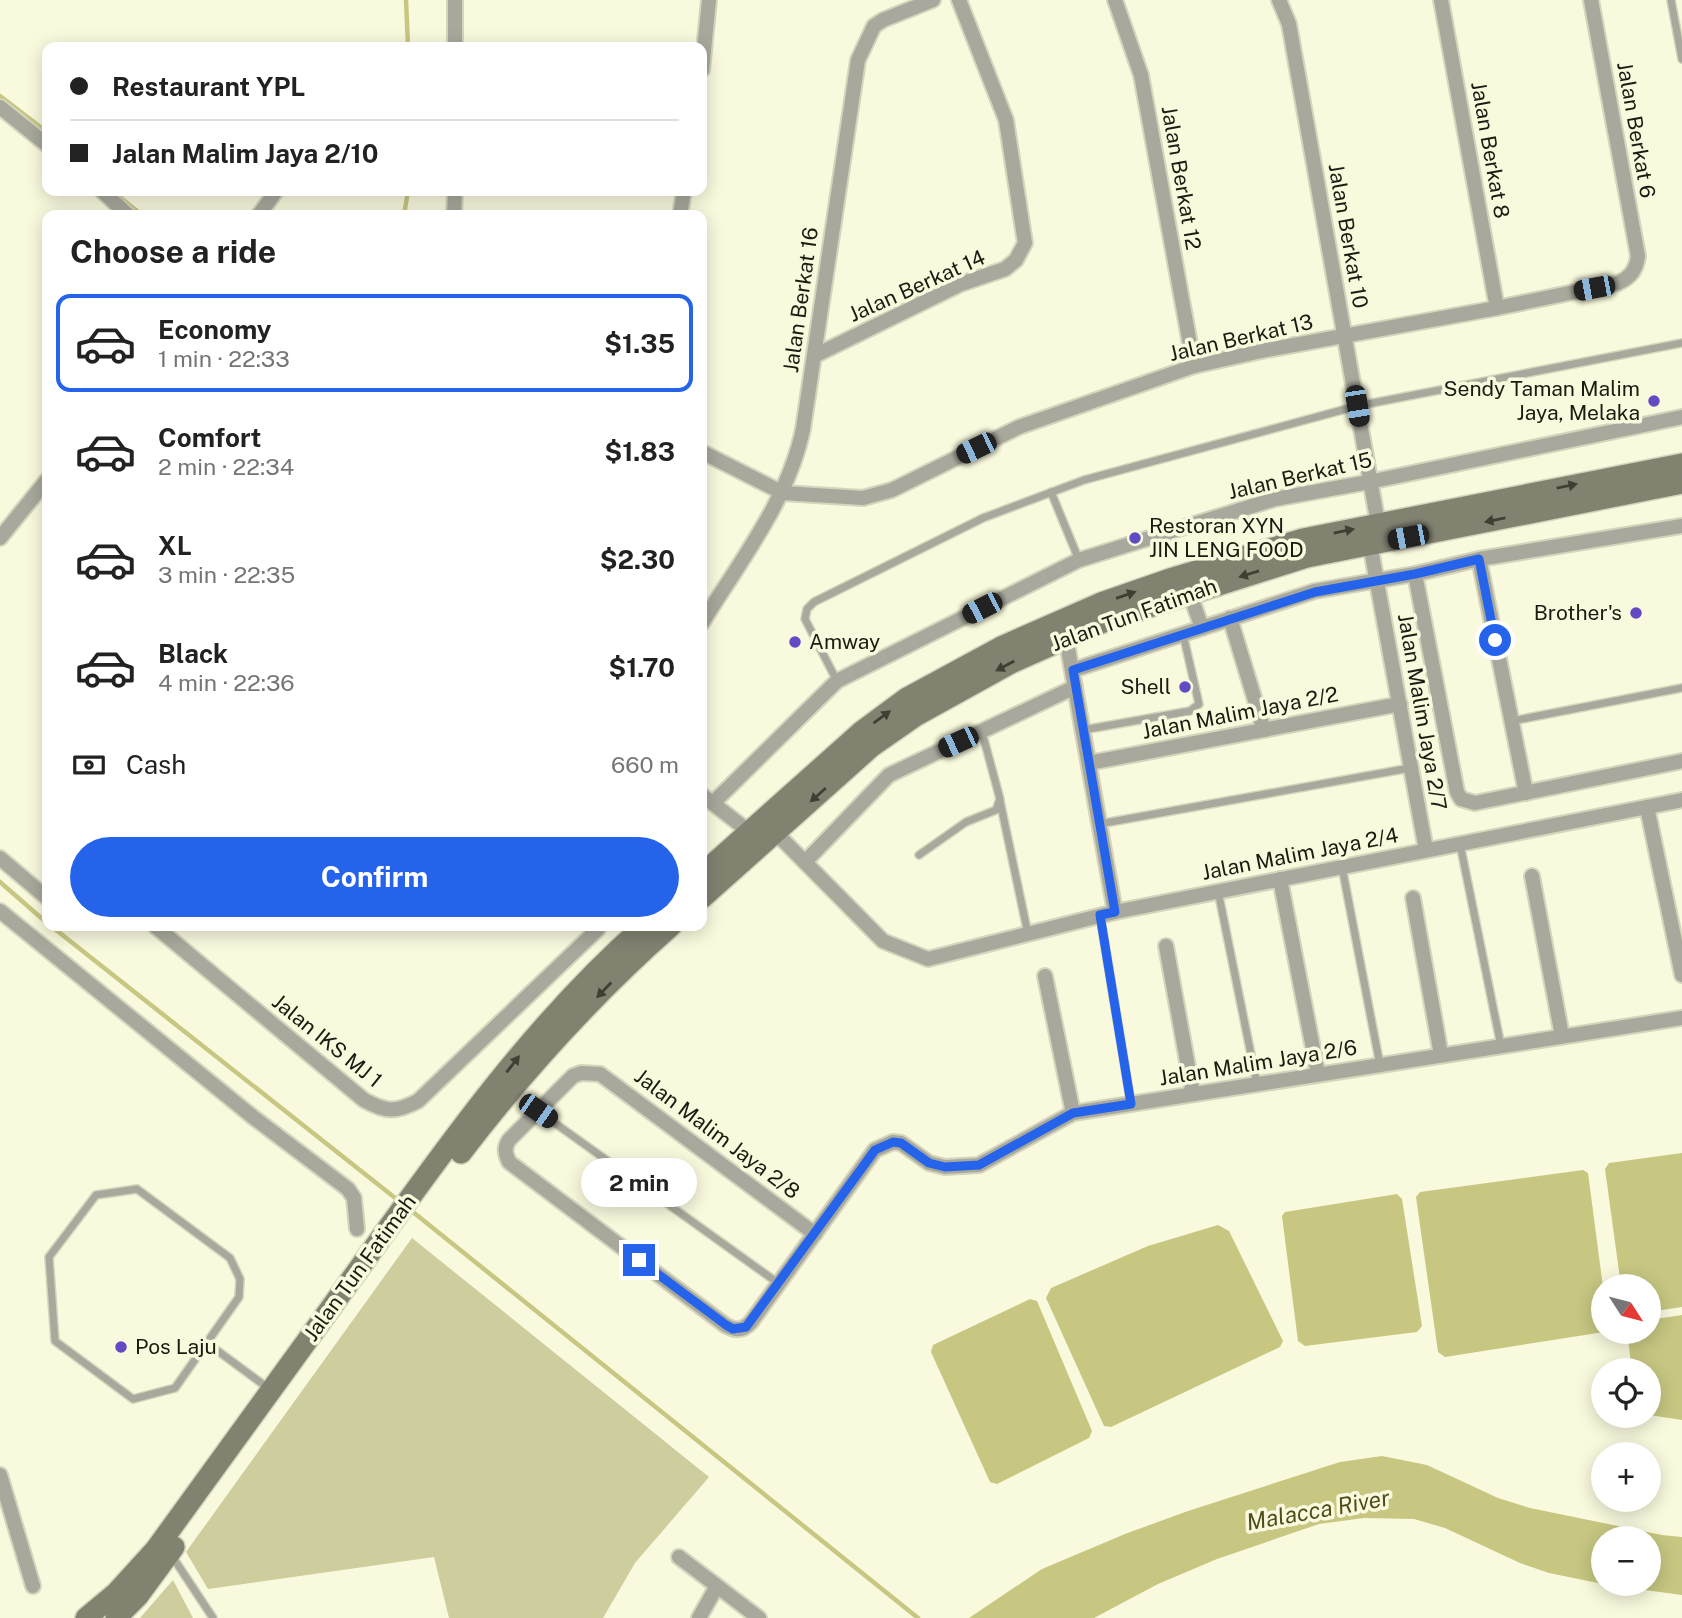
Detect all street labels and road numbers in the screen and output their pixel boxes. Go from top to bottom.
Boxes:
street label: Jalan Berkat 6 [1612,60,1661,200]
street label: Jalan Berkat 8 [1466,79,1515,220]
street label: Jalan Berkat 12 [1156,104,1206,252]
street label: Jalan Berkat 10 [1323,162,1374,310]
street label: Jalan Berkat 16 [778,226,823,374]
street label: Jalan Berkat 14 [845,244,989,327]
street label: Jalan Berkat 13 [1167,309,1315,366]
street label: Jalan Berkat 15 [1225,447,1374,504]
street label: Jalan Tun Fatimah [1048,573,1220,656]
street label: Jalan Malim Jaya 2/7 [1393,612,1452,812]
street label: Jalan Malim Jaya 2/2 [1140,681,1340,744]
street label: Jalan Malim Jaya 2/4 [1199,822,1400,885]
street label: Jalan IKS MJ 1 [267,989,387,1093]
street label: Jalan Malim Jaya 2/6 [1157,1035,1359,1090]
street label: Jalan Malim Jaya 2/8 [630,1063,805,1204]
street label: Jalan Tun Fatimah [298,1190,421,1346]

